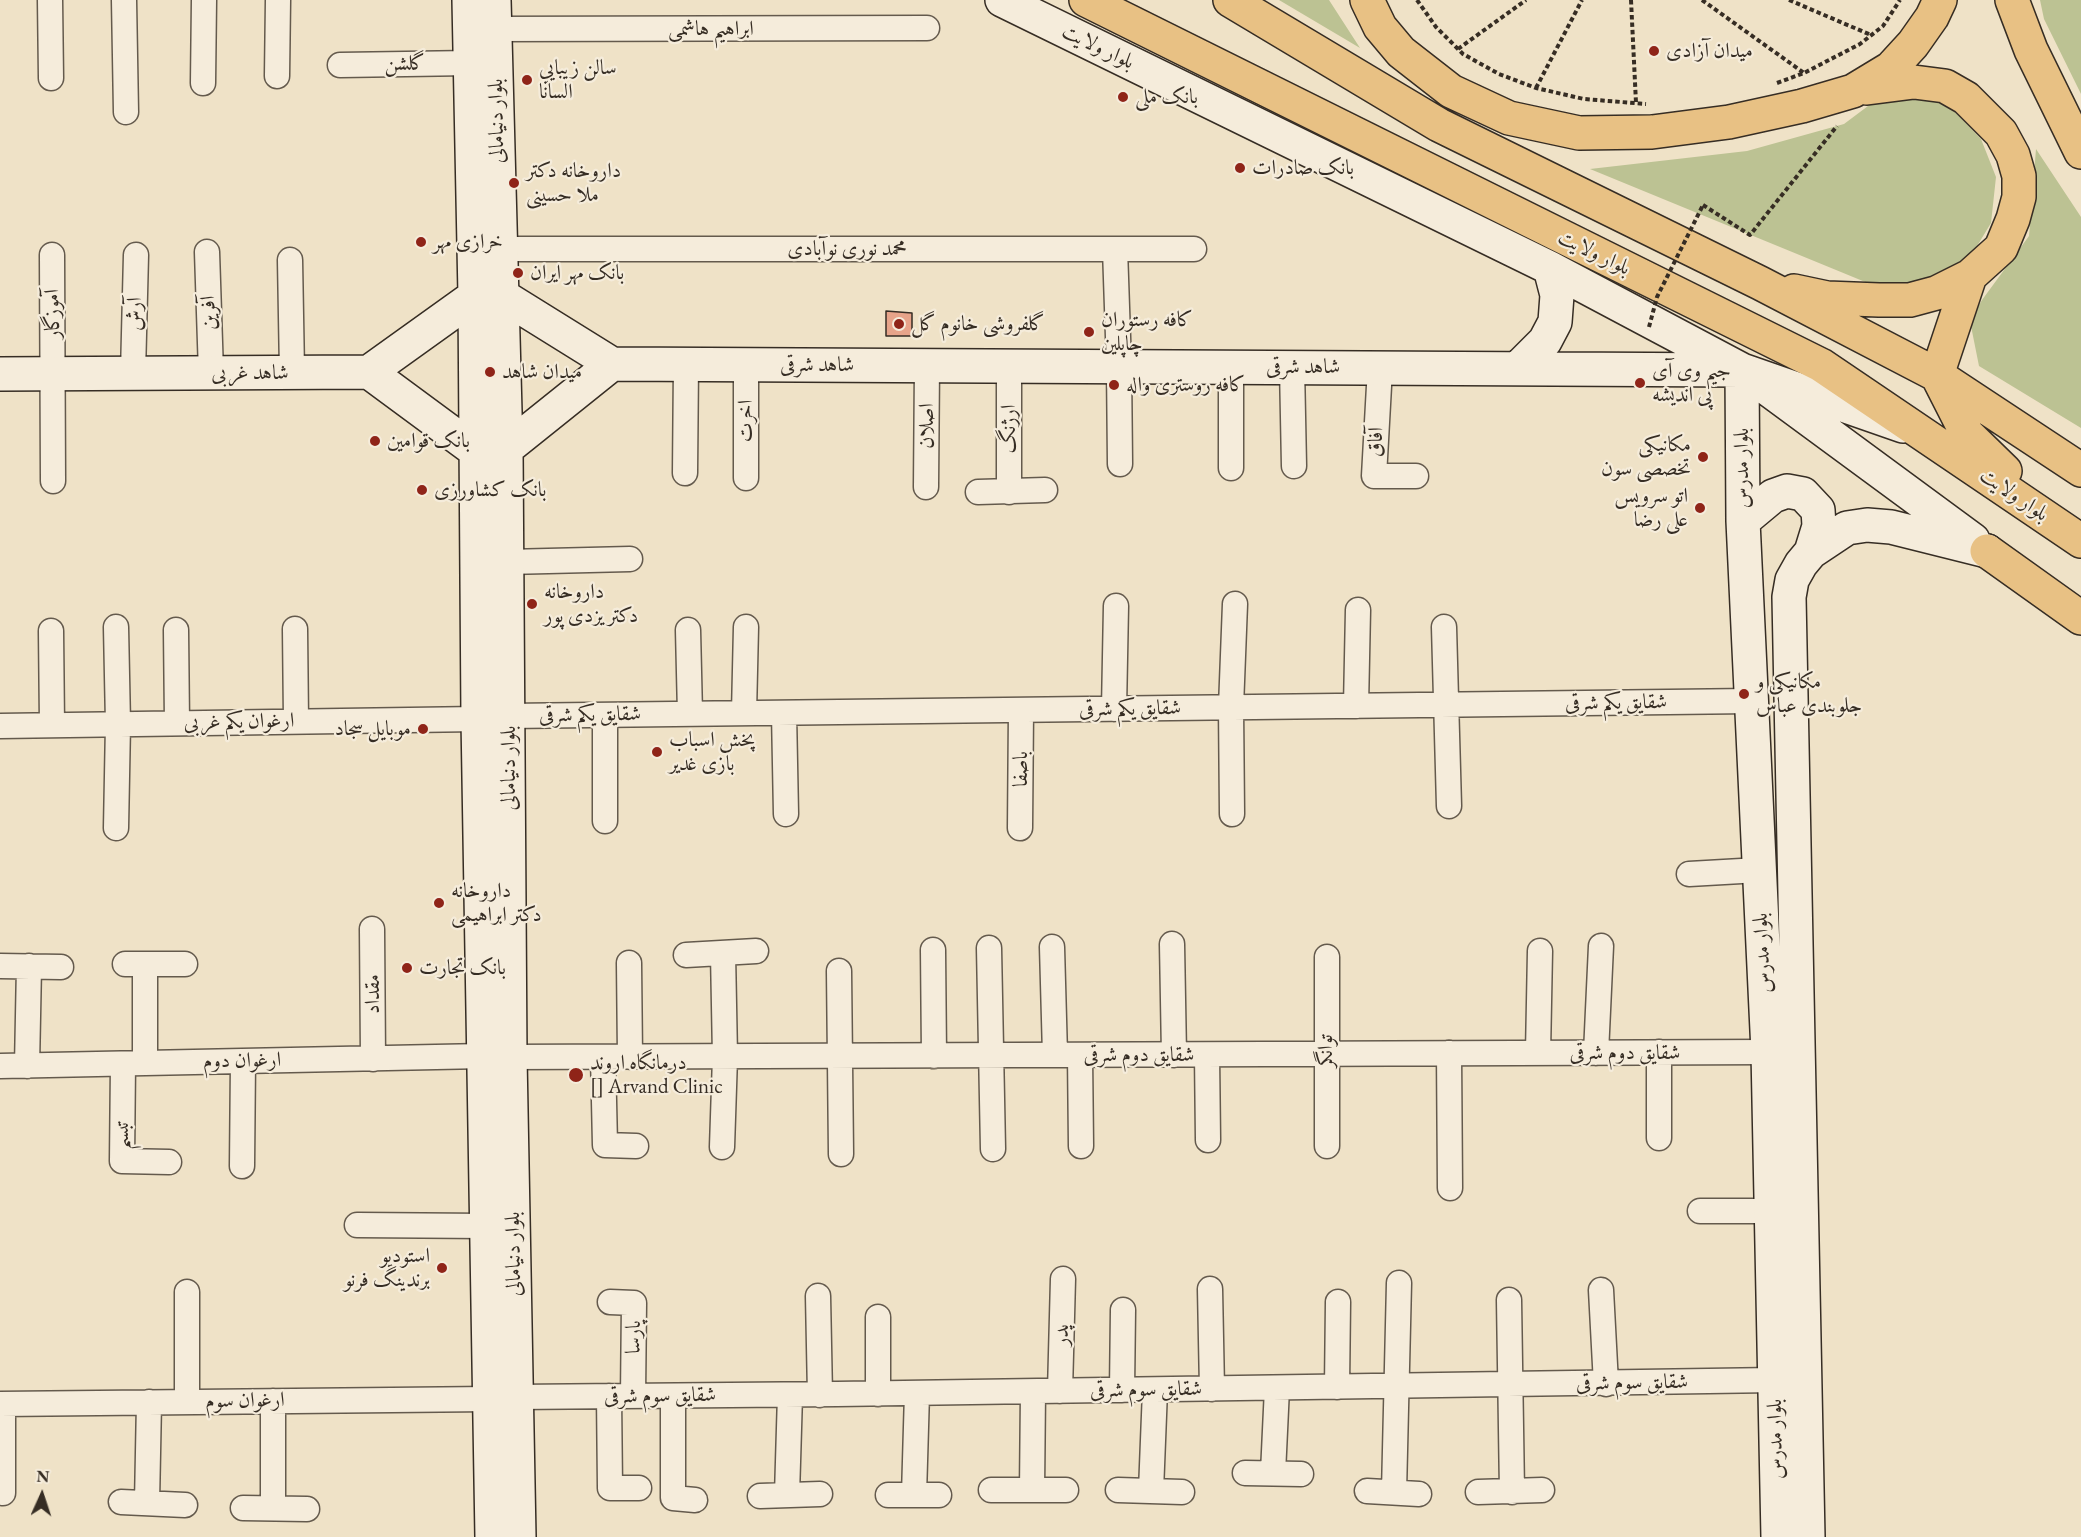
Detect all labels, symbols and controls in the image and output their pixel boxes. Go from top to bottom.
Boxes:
street label: ابراهیم هاشمی [668,16,754,42]
street label: بلوار ولایت [1058,19,1138,75]
place label: میدان آزادی [1666,38,1753,64]
marker: میدان آزادی [1647,44,1661,58]
street label: گلشن [384,51,426,77]
place label: سالن زيبايي السانا [539,55,617,105]
marker: سالن زيبايي السانا [520,73,534,87]
street label: بلوار دنیامالی [484,78,510,164]
place label: بانک ملی [1135,84,1198,110]
marker: بانک ملی [1116,90,1130,104]
place label: بانک صادرات [1252,155,1354,181]
place label: داروخانه دکتر ملا حسینی [526,158,621,208]
marker: بانک صادرات [1233,161,1247,175]
marker: داروخانه دکتر ملا حسینی [507,176,521,190]
street label: بلوار ولایت [1554,225,1634,281]
place label: خرازی مهر [433,229,503,255]
marker: خرازی مهر [414,235,428,249]
street label: محمد نوری نوآبادی [787,236,907,262]
place label: بانک مهر ایران [530,260,624,286]
marker: بانک مهر ایران [511,266,525,280]
street label: آموزگار [40,289,66,339]
street label: آفرین [196,295,222,331]
street label: آرش [122,297,148,331]
place label: کافه رستوران چاپلین [1101,307,1193,357]
place label: گلفروشی خانوم گل [911,311,1045,337]
marker: گلفروشی خانوم گل [892,317,906,331]
marker: کافه رستوران چاپلین [1082,325,1096,339]
street label: شاهد شرقی [780,352,854,378]
street label: شاهد شرقی [1266,354,1340,380]
place label: جیم وی آی پی اندیشه [1652,358,1731,408]
place label: میدان شاهد [502,359,582,385]
street label: شاهد غربی [211,360,289,386]
marker: میدان شاهد [483,365,497,379]
place label: کافه روستری واله [1126,372,1245,398]
marker: جیم وی آی پی اندیشه [1633,376,1647,390]
marker: کافه روستری واله [1107,378,1121,392]
street label: اخرت [733,400,759,442]
street label: اصلان [914,403,940,449]
street label: ارژنگ [996,404,1022,454]
street label: آفاق [1363,426,1389,458]
place label: بانک قوامین [387,428,470,454]
street label: بلوار مدرس [1729,428,1755,508]
place label: مکانیکی تخصصی سون [1601,432,1691,482]
marker: بانک قوامین [368,434,382,448]
marker: مکانیکی تخصصی سون [1696,450,1710,464]
street label: بلوار ولایت [1975,463,2053,527]
place label: بانک کشاورزی [434,477,547,503]
marker: بانک کشاورزی [415,483,429,497]
place label: اتو سرویس علی رضا [1614,483,1688,533]
marker: اتو سرویس علی رضا [1693,501,1707,515]
place label: داروخانه دکتر یزدی پور [544,579,638,629]
marker: داروخانه دکتر یزدی پور [525,597,539,611]
place label: مکانیکی و جلوبندی عباس [1756,669,1862,719]
marker: مکانیکی و جلوبندی عباس [1737,687,1751,701]
street label: شقایق یکم شرقی [1565,690,1667,716]
street label: شقایق یکم شرقی [1079,696,1181,722]
street label: شقایق یکم شرقی [539,702,641,728]
street label: ارغوان یکم غربی [183,708,295,736]
place label: موبایل سجاد [334,716,411,742]
marker: موبایل سجاد [416,722,430,736]
street label: بلوار دنیامالی [496,726,522,810]
place label: پخش اسباب بازی غدیر [669,727,755,777]
marker: پخش اسباب بازی غدیر [650,745,664,759]
street label: باصفا [1008,751,1034,787]
place label: داروخانه دکتر ابراهیمی [451,878,542,928]
marker: داروخانه دکتر ابراهیمی [432,896,446,910]
street label: بلوار مدرس [1748,912,1778,994]
place label: بانک تجارت [419,955,506,981]
marker: بانک تجارت [400,961,414,975]
street label: مقداد [360,974,386,1014]
street label: توانگر [1313,1034,1339,1068]
street label: شقایق دوم شرقی [1570,1040,1680,1066]
street label: شقایق دوم شرقی [1084,1042,1194,1068]
street label: ارغوان دوم [203,1048,281,1074]
place label: درمانگاه اروند [] Arvand Clinic [590,1050,723,1100]
marker: درمانگاه اروند [] Arvand Clinic [567,1066,585,1084]
street label: تبسم [109,1120,135,1150]
street label: بلوار دنیامالی [501,1211,527,1297]
place label: استودیو برندینگ فرنو [344,1243,430,1293]
marker: استودیو برندینگ فرنو [435,1261,449,1275]
street label: پارسا [621,1320,647,1354]
street label: پدر [1049,1324,1075,1346]
street label: شقایق سوم شرقی [1576,1369,1688,1397]
street label: شقایق سوم شرقی [1090,1376,1202,1404]
street label: شقایق سوم شرقی [604,1382,716,1410]
street label: ارغوان سوم [205,1388,285,1414]
street label: بلوار مدرس [1763,1399,1789,1479]
north arrow [12,1465,72,1525]
text: N [36,1466,50,1487]

